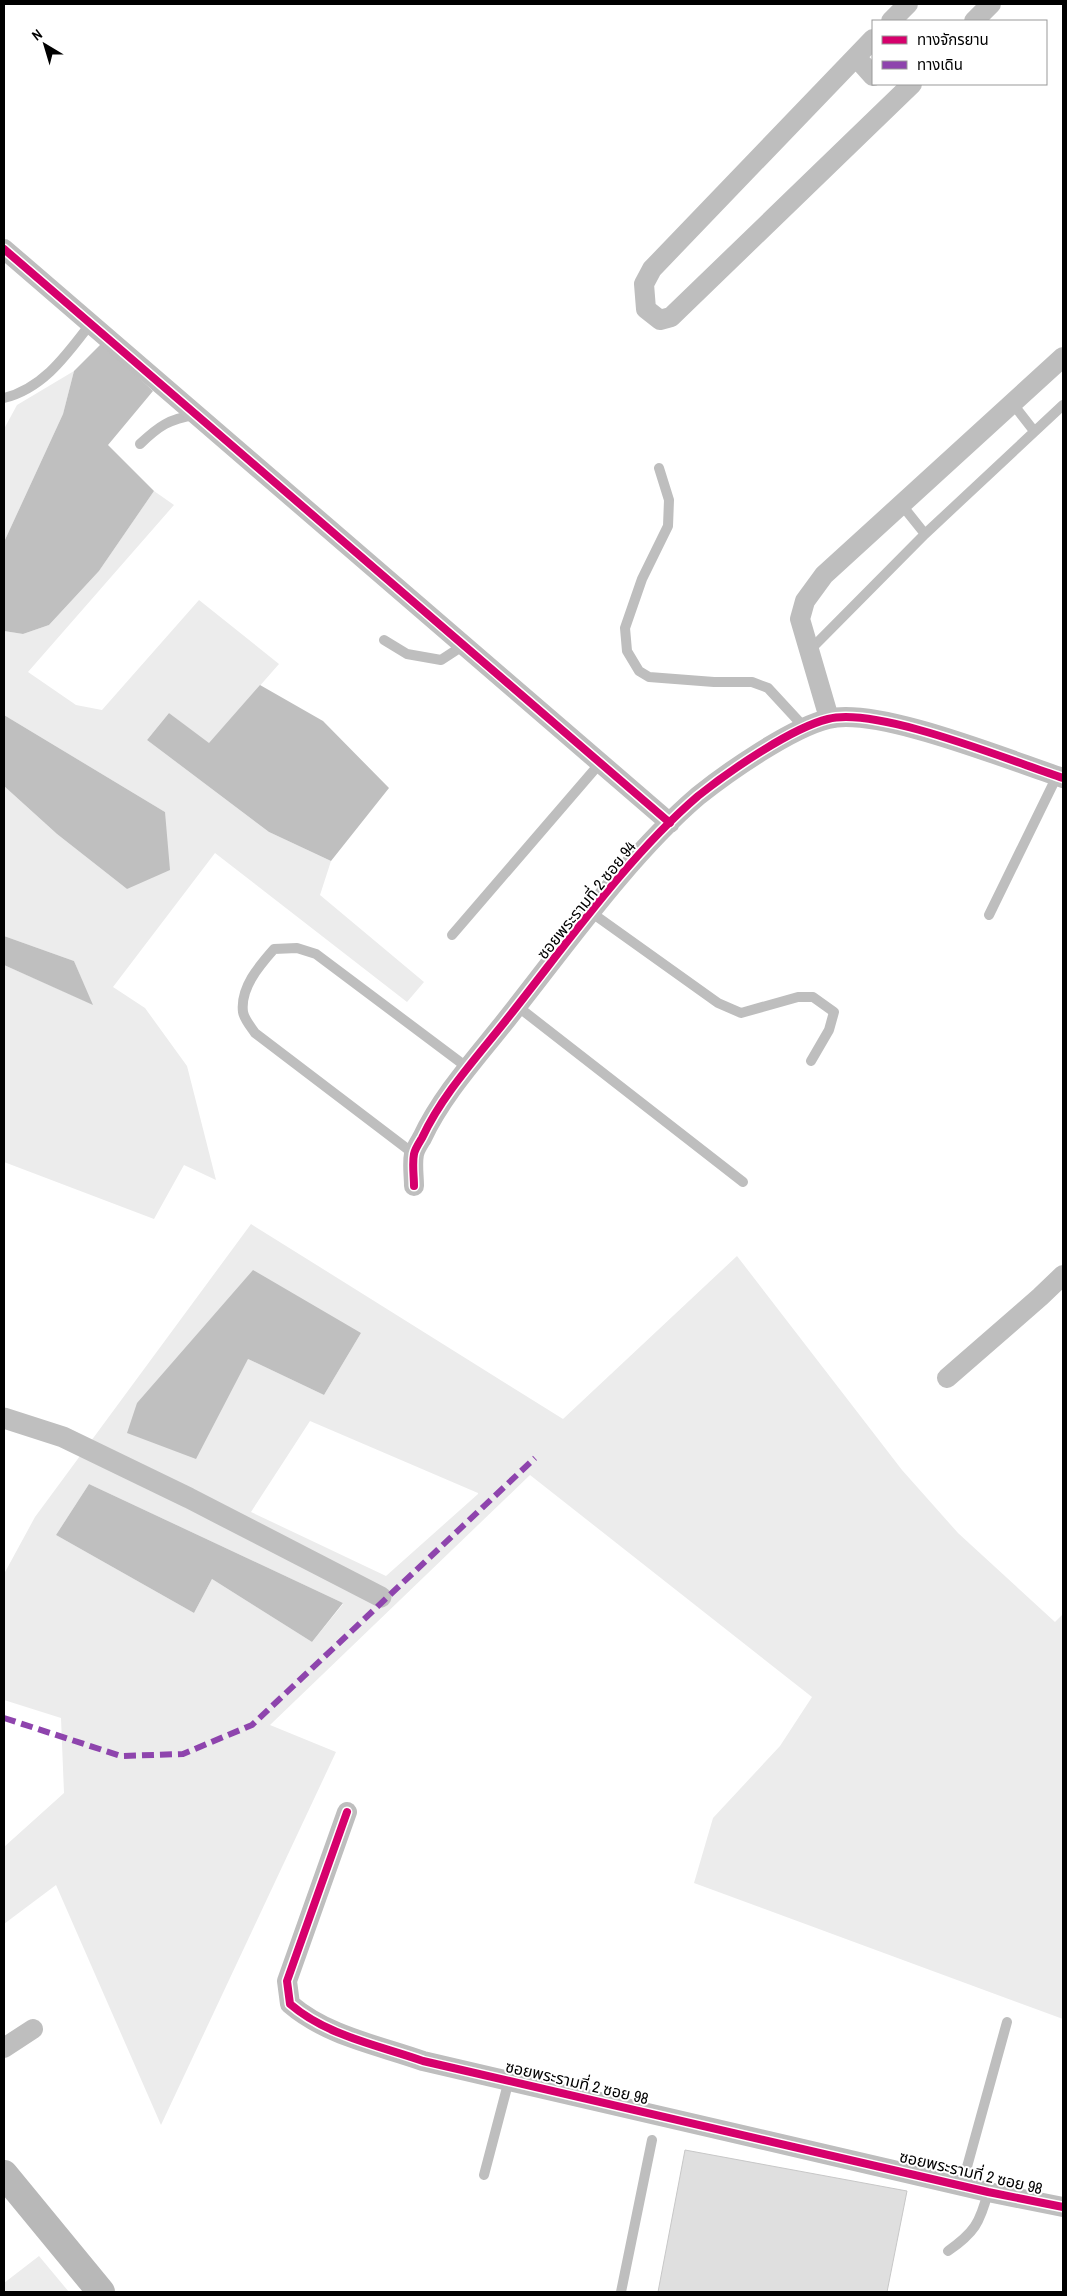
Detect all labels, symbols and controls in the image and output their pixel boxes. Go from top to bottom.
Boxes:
north arrow [20,20,70,70]
legend [872,20,1047,85]
text: N [28,25,46,44]
text: ทางจักรยาน [917,29,989,50]
text: ทางเดิน [917,54,963,75]
street label: ซอยพระรามที่ 2 ซอย 94 [531,836,641,964]
street label: ซอยพระรามที่ 2 ซอย 98 [503,2055,651,2109]
street label: ซอยพระรามที่ 2 ซอย 98 [897,2145,1045,2199]

